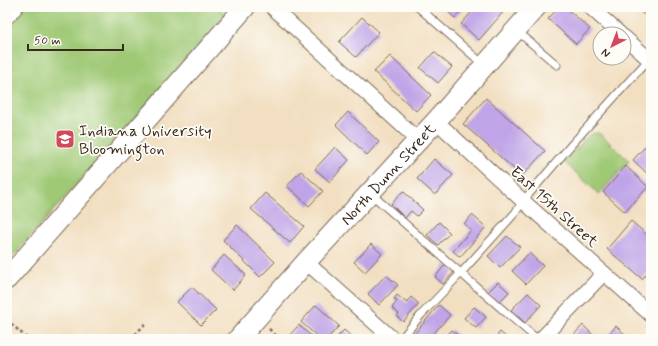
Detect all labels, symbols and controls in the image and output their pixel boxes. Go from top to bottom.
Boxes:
scale bar [28,26,123,52]
north arrow [592,26,632,66]
text: 50 m [34,33,61,49]
text: N [599,45,613,60]
street label: North Dunn Street [336,119,441,230]
place label: Indiana University Bloomington [79,121,212,161]
school or university icon: Indiana University Bloomington [54,128,76,150]
street label: East 15th Street [505,162,603,253]

